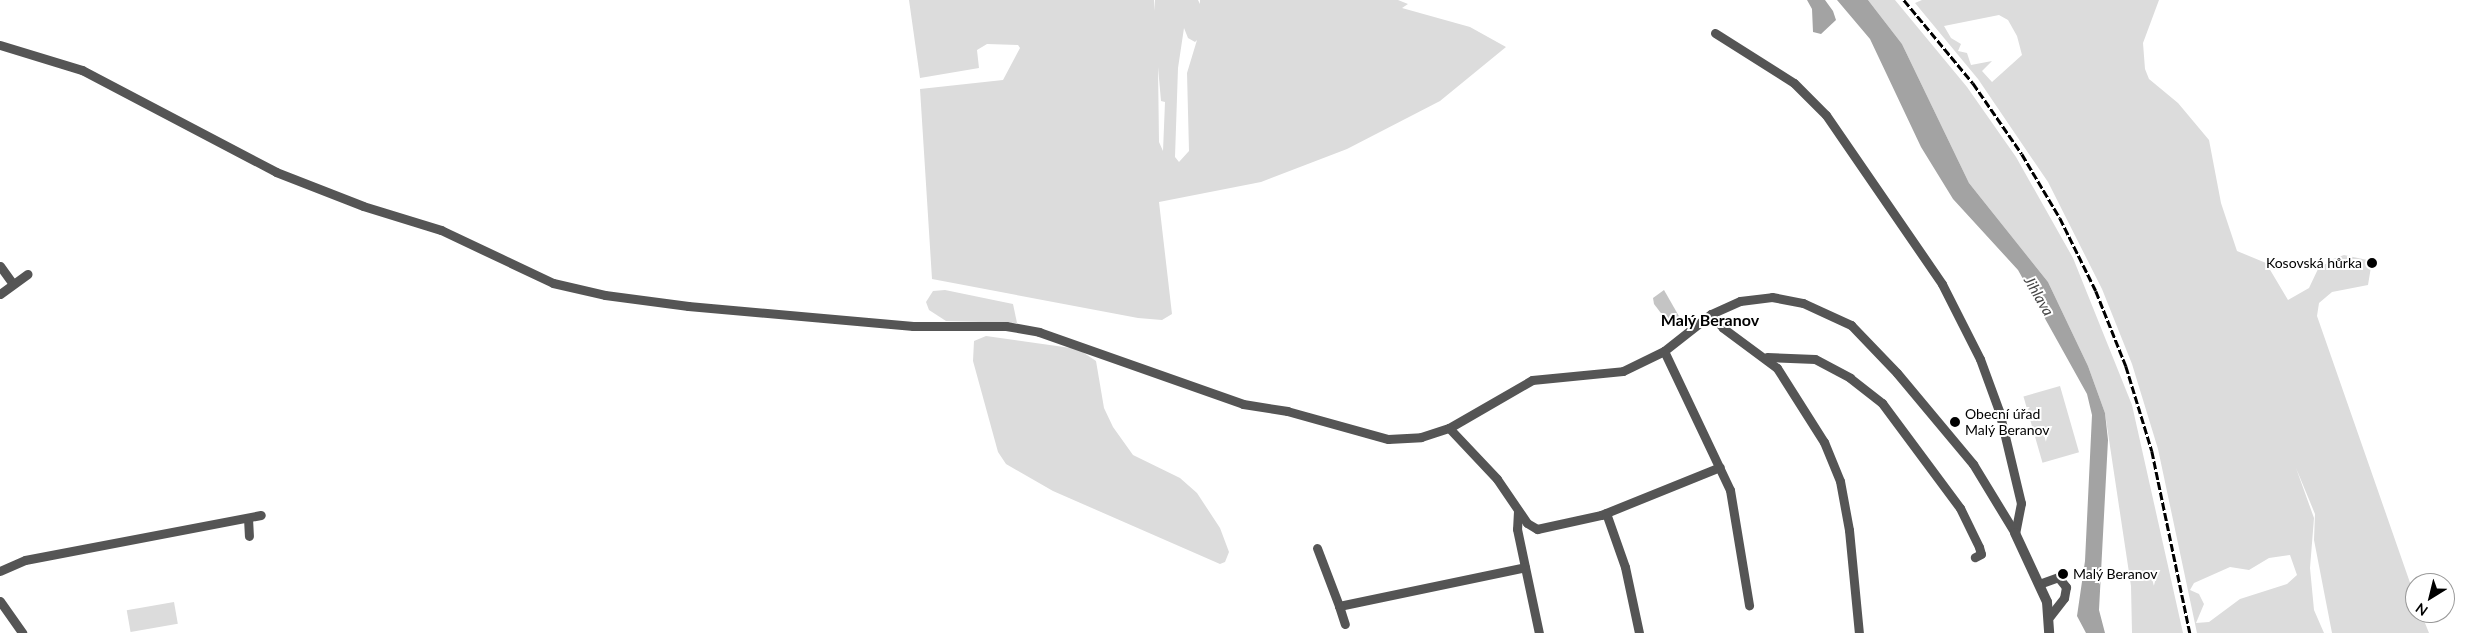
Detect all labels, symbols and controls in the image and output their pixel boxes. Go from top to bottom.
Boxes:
place label: Kosovská hůrka [2266,255,2362,271]
marker: Kosovská hůrka [2366,257,2378,269]
water label: Jihlava [2020,273,2058,319]
district label: Malý Beranov [1661,310,1759,330]
place label: Obecní úřad Malý Beranov [1965,406,2050,438]
marker: Obecní úřad Malý Beranov [1949,416,1961,428]
place label: Malý Beranov [2073,566,2158,582]
marker: Malý Beranov [2057,568,2069,580]
north arrow [2405,573,2455,623]
text: N [2412,600,2431,620]

